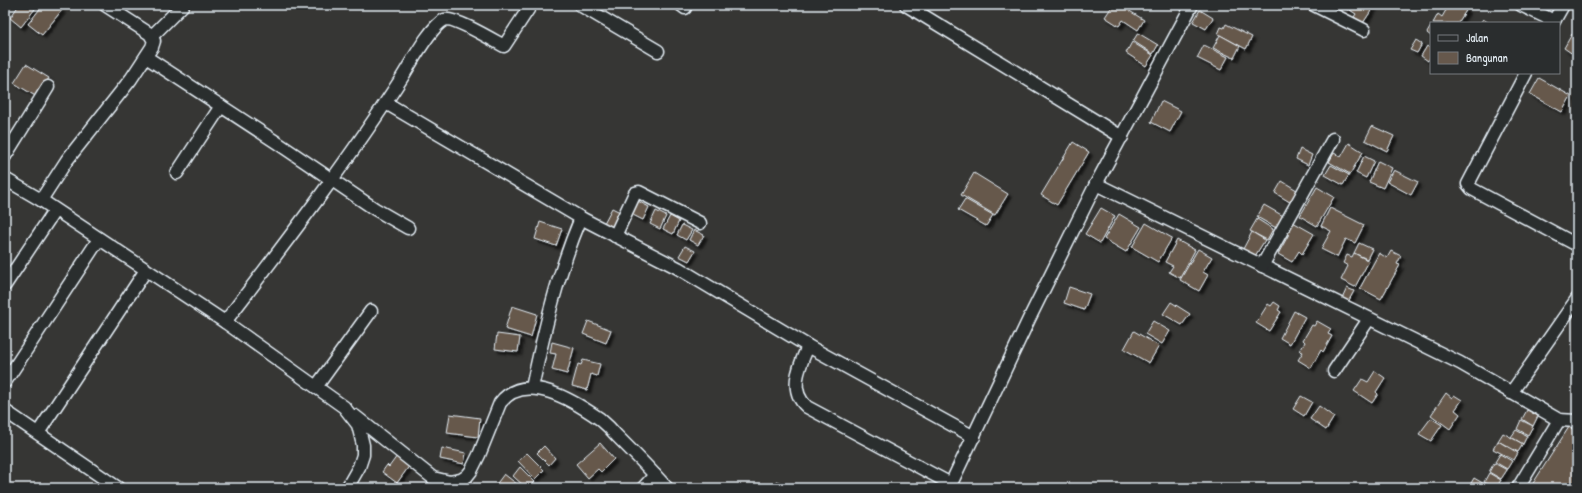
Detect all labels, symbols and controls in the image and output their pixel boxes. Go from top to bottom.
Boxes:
legend [1430,22,1560,74]
text: Jalan [1466,29,1488,46]
text: Bangunan [1466,49,1508,66]

